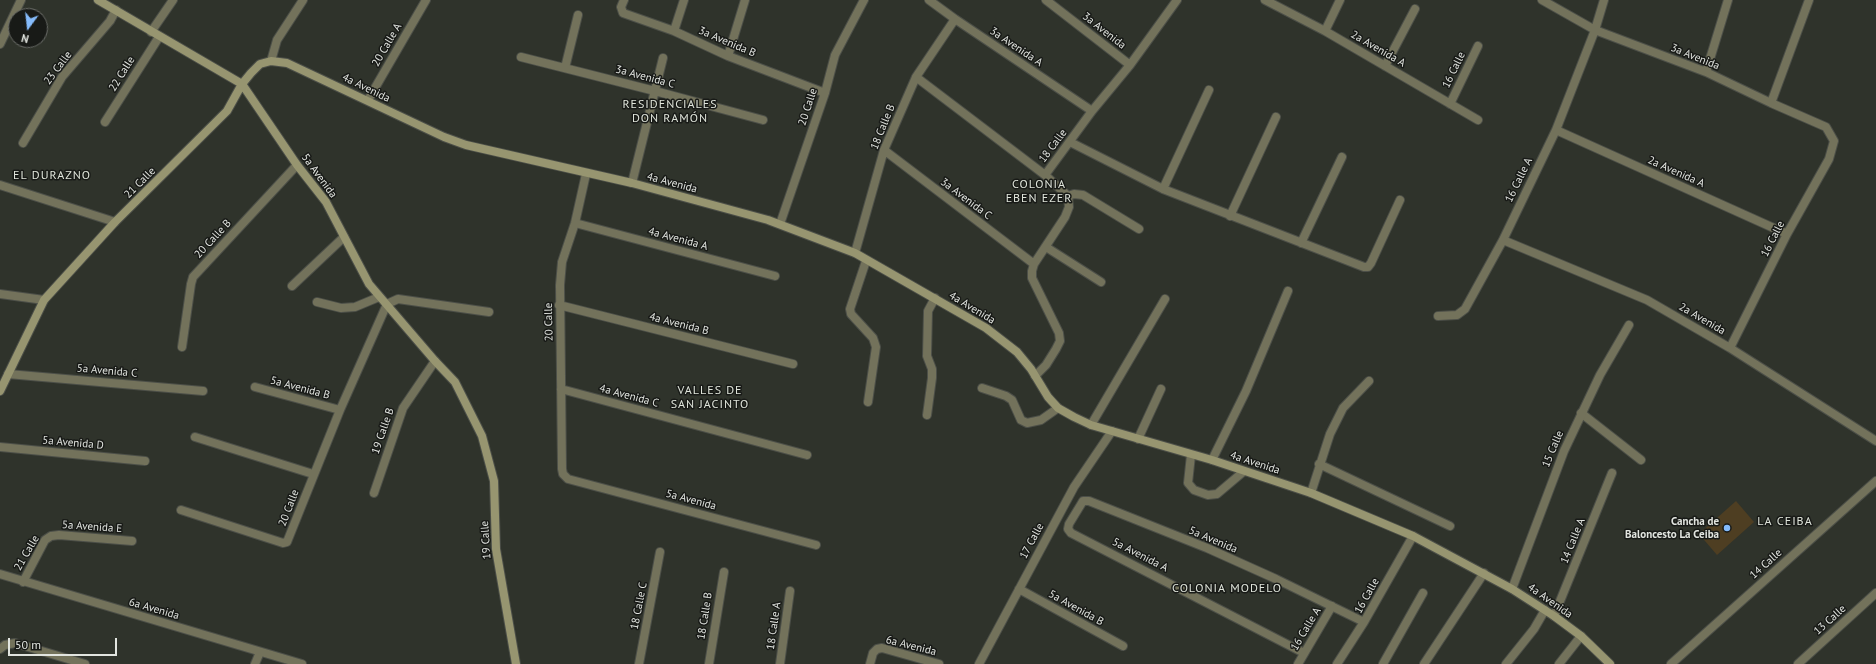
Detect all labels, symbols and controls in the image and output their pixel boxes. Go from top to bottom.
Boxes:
north arrow [8,8,48,48]
street label: 3a Avenida [1080,10,1128,52]
street label: 20 Calle A [369,21,405,69]
street label: 3a Avenida B [696,24,758,60]
street label: 3a Avenida A [987,24,1045,70]
street label: 2a Avenida A [1348,28,1408,70]
text: N [20,31,30,46]
street label: 3a Avenida [1669,41,1721,73]
street label: 23 Calle [41,49,75,87]
street label: 16 Calle [1440,50,1468,90]
street label: 22 Calle [106,54,138,94]
street label: 3a Avenida C [614,63,676,91]
street label: 4a Avenida [340,71,392,105]
street label: 20 Calle [796,87,820,127]
district label: RESIDENCIALES DON RAMÓN [622,98,718,126]
street label: 18 Calle B [868,102,898,152]
street label: 18 Calle [1036,127,1070,165]
street label: 5a Avenida [299,151,339,201]
street label: 2a Avenida A [1645,154,1707,190]
street label: 16 Calle A [1503,156,1535,204]
street label: 21 Calle [122,165,158,201]
district label: EL DURAZNO [13,169,91,183]
street label: 4a Avenida [645,170,699,196]
street label: 3a Avenida C [938,175,994,223]
district label: COLONIA EBEN EZER [1006,178,1072,206]
street label: 20 Calle B [192,217,234,261]
street label: 16 Calle [1758,219,1788,259]
street label: 4a Avenida A [647,225,709,253]
street label: 4a Avenida [947,289,997,327]
street label: 2a Avenida [1676,300,1728,338]
street label: 20 Calle [542,303,556,341]
street label: 4a Avenida B [648,310,710,338]
street label: 5a Avenida C [76,362,138,380]
street label: 5a Avenida B [269,374,331,402]
street label: 4a Avenida C [598,382,660,410]
district label: VALLES DE SAN JACINTO [671,384,749,412]
street label: 19 Calle B [369,406,397,456]
street label: 15 Calle [1539,429,1567,469]
street label: 5a Avenida D [42,434,104,452]
street label: 4a Avenida [1228,449,1282,477]
street label: 5a Avenida [664,487,718,513]
street label: 20 Calle [276,488,302,528]
place label: Cancha de Baloncesto La Ceiba [1625,515,1719,541]
district label: LA CEIBA [1757,515,1813,529]
street label: 14 Calle A [1558,516,1588,566]
street label: 5a Avenida E [61,518,123,536]
street label: 19 Calle [478,520,494,560]
street label: 17 Calle [1017,521,1047,561]
marker: Cancha de Baloncesto La Ceiba [1722,523,1732,533]
street label: 5a Avenida [1187,524,1239,556]
street label: 21 Calle [12,533,42,573]
street label: 5a Avenida A [1110,535,1170,575]
street label: 14 Calle [1747,546,1785,582]
street label: 16 Calle [1352,576,1382,616]
street label: 18 Calle C [628,581,650,631]
street label: 4a Avenida [1525,581,1575,621]
district label: COLONIA MODELO [1172,582,1282,596]
street label: 5a Avenida B [1046,587,1106,629]
street label: 18 Calle B [695,591,715,641]
street label: 6a Avenida [127,596,181,622]
street label: 18 Calle A [764,601,784,651]
street label: 13 Calle [1811,602,1849,638]
street label: 16 Calle A [1288,605,1324,653]
scale bar [10,630,119,656]
street label: 6a Avenida [884,633,938,659]
text: 50 m [15,637,41,652]

